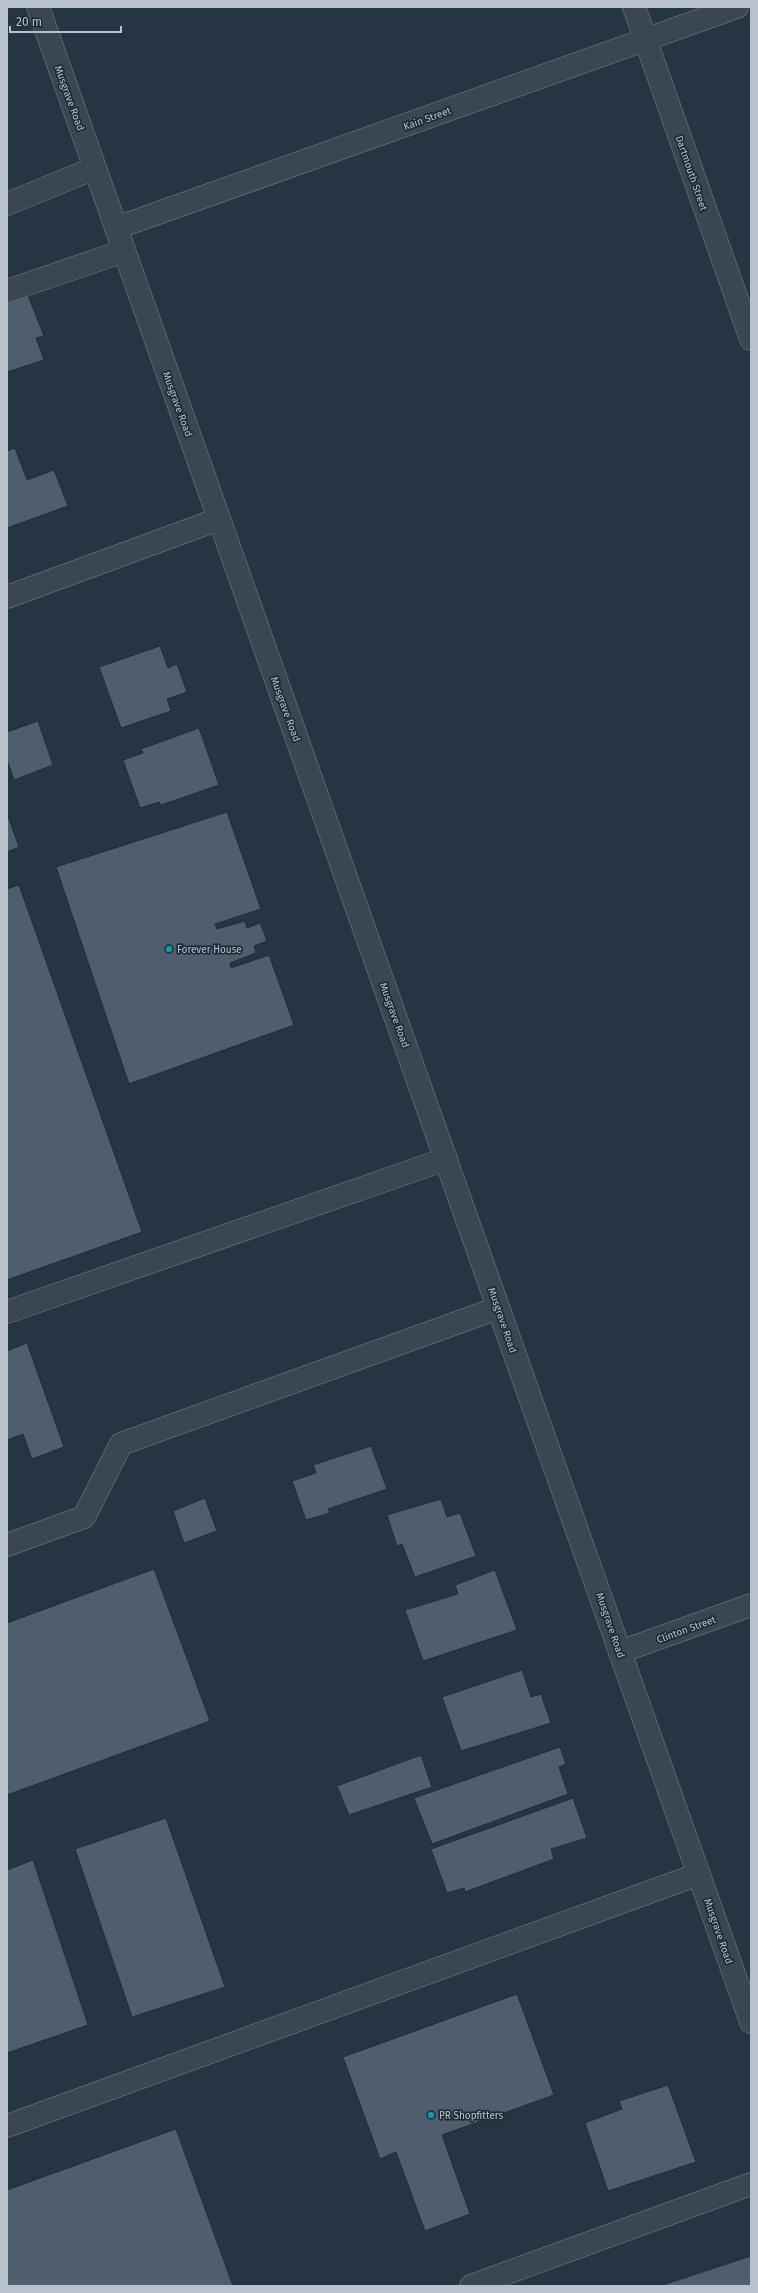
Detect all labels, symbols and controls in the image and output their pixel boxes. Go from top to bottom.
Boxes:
scale bar [10,8,121,34]
text: 20 m [16,15,42,29]
street label: Musgrave Road [52,64,86,133]
street label: Kain Street [402,105,453,133]
street label: Dartmouth Street [673,134,710,213]
street label: Musgrave Road [160,370,194,439]
street label: Musgrave Road [268,675,302,744]
marker: Forever House [164,944,174,954]
place label: Forever House [177,944,242,956]
street label: Musgrave Road [377,981,411,1050]
street label: Musgrave Road [485,1286,519,1355]
street label: Musgrave Road [593,1591,627,1660]
street label: Clinton Street [655,1614,718,1646]
street label: Musgrave Road [701,1897,735,1966]
marker: PR Shopfitters [426,2110,436,2120]
place label: PR Shopfitters [439,2110,504,2122]

